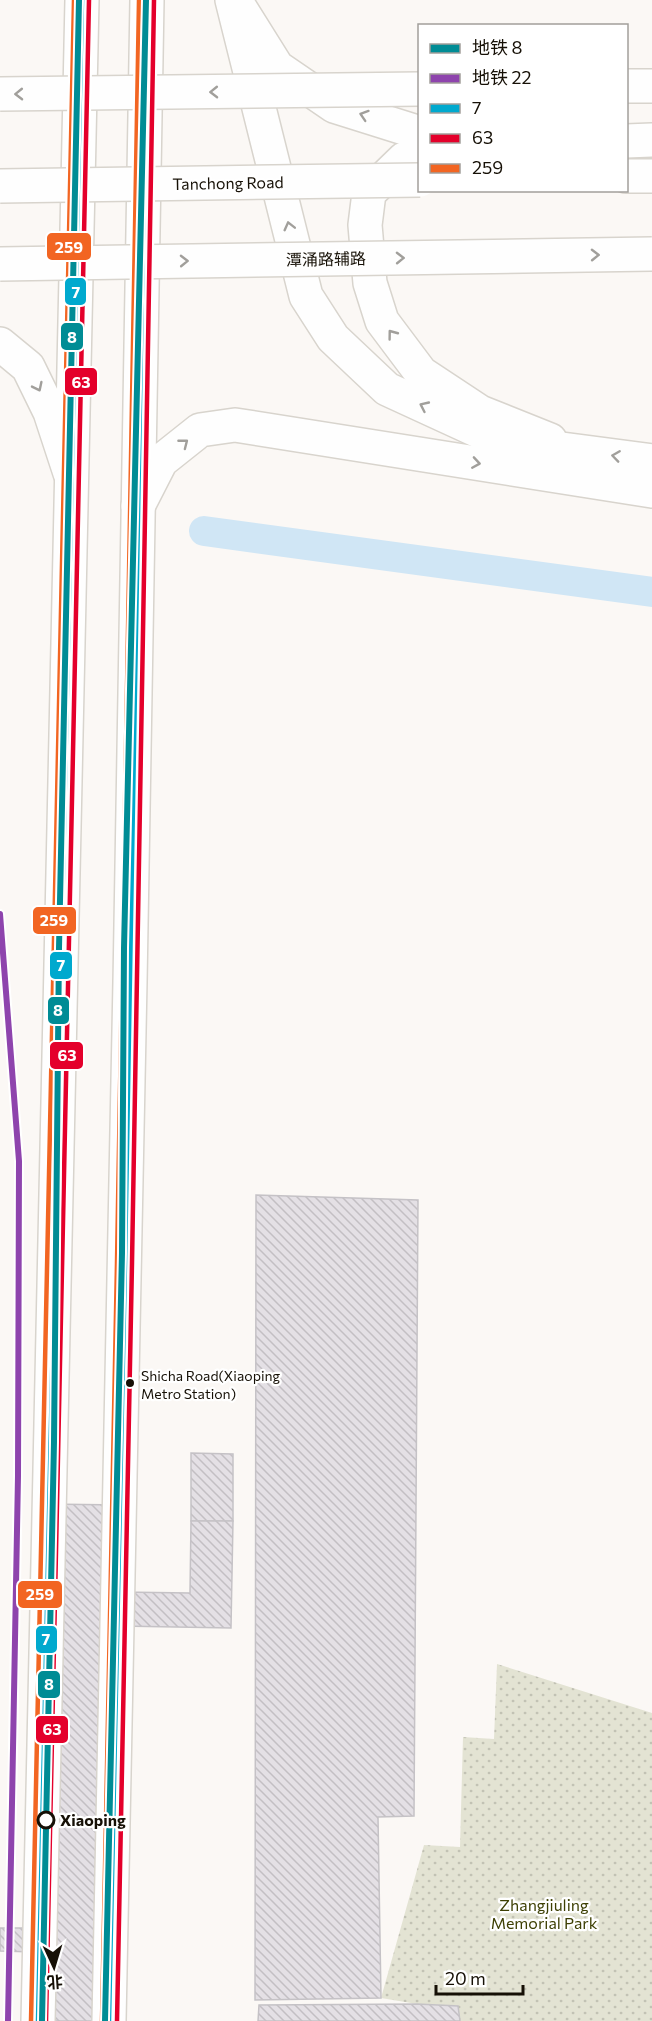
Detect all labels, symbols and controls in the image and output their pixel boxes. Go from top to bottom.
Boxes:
legend [418,24,628,192]
text: 地铁 8 [472,36,522,58]
text: 地铁 22 [472,66,531,88]
one-way arrow [210,85,219,98]
one-way arrow [15,88,24,100]
text: 7 [472,96,482,118]
one-way arrow [359,110,370,122]
text: 63 [472,126,493,148]
text: 259 [472,156,503,178]
street label: Tanchong Road [172,172,284,193]
one-way arrow [283,221,296,231]
line badge: 259 [46,232,92,261]
text: 259 [55,237,83,256]
street label: 潭涌路辅路 [286,248,366,269]
one-way arrow [591,249,600,261]
one-way arrow [396,252,405,264]
one-way arrow [180,255,189,267]
line badge: 7 [64,277,87,306]
text: 7 [72,282,81,301]
line badge: 8 [60,322,84,351]
text: 8 [67,327,77,346]
one-way arrow [388,329,399,340]
line badge: 63 [64,367,98,396]
text: 63 [71,372,91,391]
one-way arrow [30,380,42,391]
one-way arrow [419,401,430,413]
one-way arrow [177,439,188,450]
one-way arrow [611,450,620,463]
one-way arrow [471,456,481,469]
line badge: 259 [32,906,77,935]
text: 259 [40,910,68,929]
line badge: 7 [49,951,73,980]
text: 7 [57,955,66,974]
line badge: 8 [47,996,70,1025]
text: 8 [53,1000,63,1019]
line badge: 63 [49,1041,84,1070]
text: 63 [57,1045,77,1064]
place label: Shicha Road(Xiaoping Metro Station) [141,1367,281,1402]
marker: Shicha Road(Xiaoping Metro Station) [124,1377,136,1389]
line badge: 259 [17,1580,63,1609]
text: 259 [26,1584,54,1603]
line badge: 7 [35,1625,58,1654]
text: 7 [42,1629,51,1648]
line badge: 8 [37,1670,61,1699]
text: 8 [44,1674,54,1693]
line badge: 63 [35,1715,69,1744]
text: 63 [42,1719,62,1738]
place label: Xiaoping [60,1810,126,1829]
marker: Xiaoping [37,1811,55,1829]
park label: Zhangjiuling Memorial Park [491,1895,598,1932]
north arrow [24,1937,84,1997]
scale bar [436,1958,523,1996]
text: 20 m [445,1967,486,1989]
text: 北 [46,1972,64,1992]

